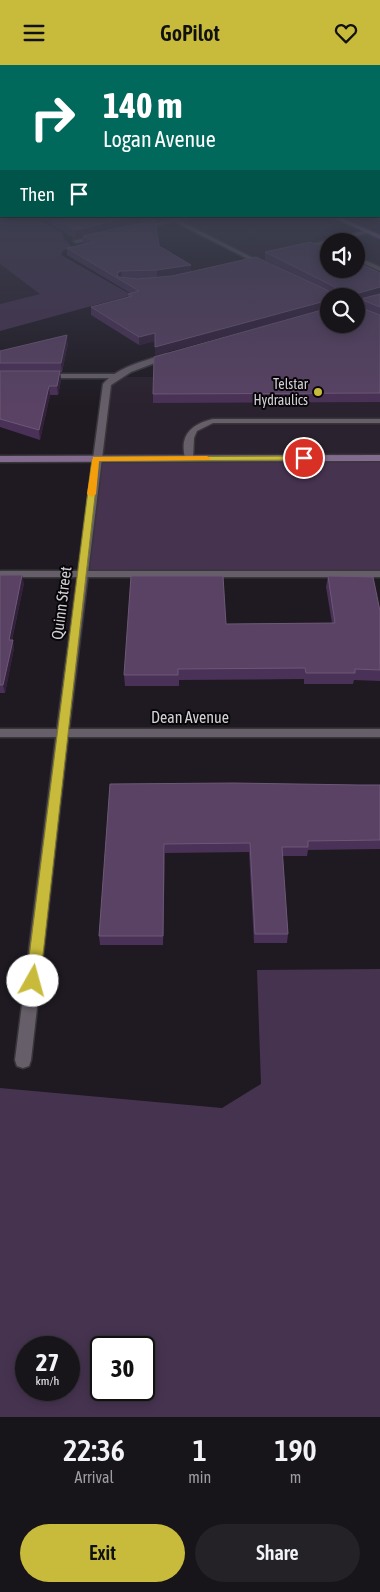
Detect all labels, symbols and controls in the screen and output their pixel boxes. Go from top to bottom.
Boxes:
icon: menu [20,19,48,47]
icon: heart [332,19,360,47]
text: GoPilot [160,20,220,46]
icon: right [20,85,85,150]
text: 140 m [103,85,182,125]
text: Logan Avenue [103,126,216,152]
icon: arrive [65,180,93,208]
text: Then [20,183,55,205]
map controls [320,233,365,333]
button: sound [320,233,365,278]
button: search [320,288,365,333]
place label: Telstar Hydraulics [253,376,309,408]
marker: Telstar Hydraulics [312,386,324,398]
pin [283,437,325,479]
icon: arrive [290,444,318,472]
street label: Quinn Street [48,565,74,641]
street label: Dean Avenue [151,708,229,726]
position arrow [6,954,58,1006]
speed limit sign: 30 [90,1336,155,1401]
text: 27 [36,1348,59,1376]
text: km/h [36,1374,59,1388]
text: 22:36 [63,1433,125,1467]
text: 1 [193,1433,207,1467]
text: 190 [274,1433,317,1467]
text: Arrival [75,1468,114,1486]
text: min [188,1468,211,1486]
text: m [290,1468,301,1486]
button: Exit [20,1524,185,1582]
button: Share [195,1524,360,1582]

